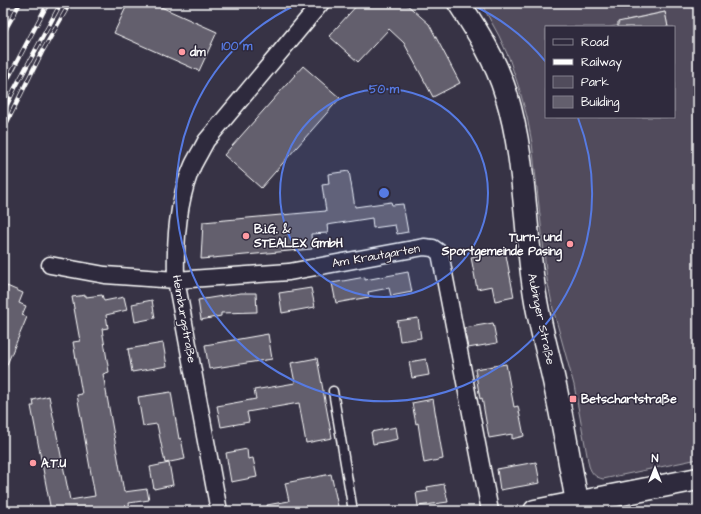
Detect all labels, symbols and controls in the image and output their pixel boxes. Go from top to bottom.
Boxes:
legend [545,26,675,118]
text: Road [581,34,609,51]
text: 100 m [222,38,253,55]
place label: dm [189,44,206,61]
marker: dm [177,47,187,57]
text: Railway [581,54,622,72]
text: Park [581,74,609,91]
text: 50 m [369,81,400,98]
text: Building [581,94,619,112]
centre of rings [377,186,391,200]
place label: B.i.G. & STEALEX GmbH [253,221,344,252]
place label: Turn- und Sportgemeinde Pasing [441,229,563,262]
marker: B.i.G. & STEALEX GmbH [241,231,251,241]
marker: Turn- und Sportgemeinde Pasing [565,239,575,249]
street label: Am Krautgarten [331,240,421,273]
street label: Aubinger Straße [522,272,559,367]
street label: Heimburgstraße [167,274,200,365]
place label: Betschartstraße [581,391,677,408]
marker: Betschartstraße [568,394,578,404]
north arrow [635,448,675,488]
text: N [652,451,659,466]
place label: A.T.U [41,455,67,472]
marker: A.T.U [28,458,38,468]

